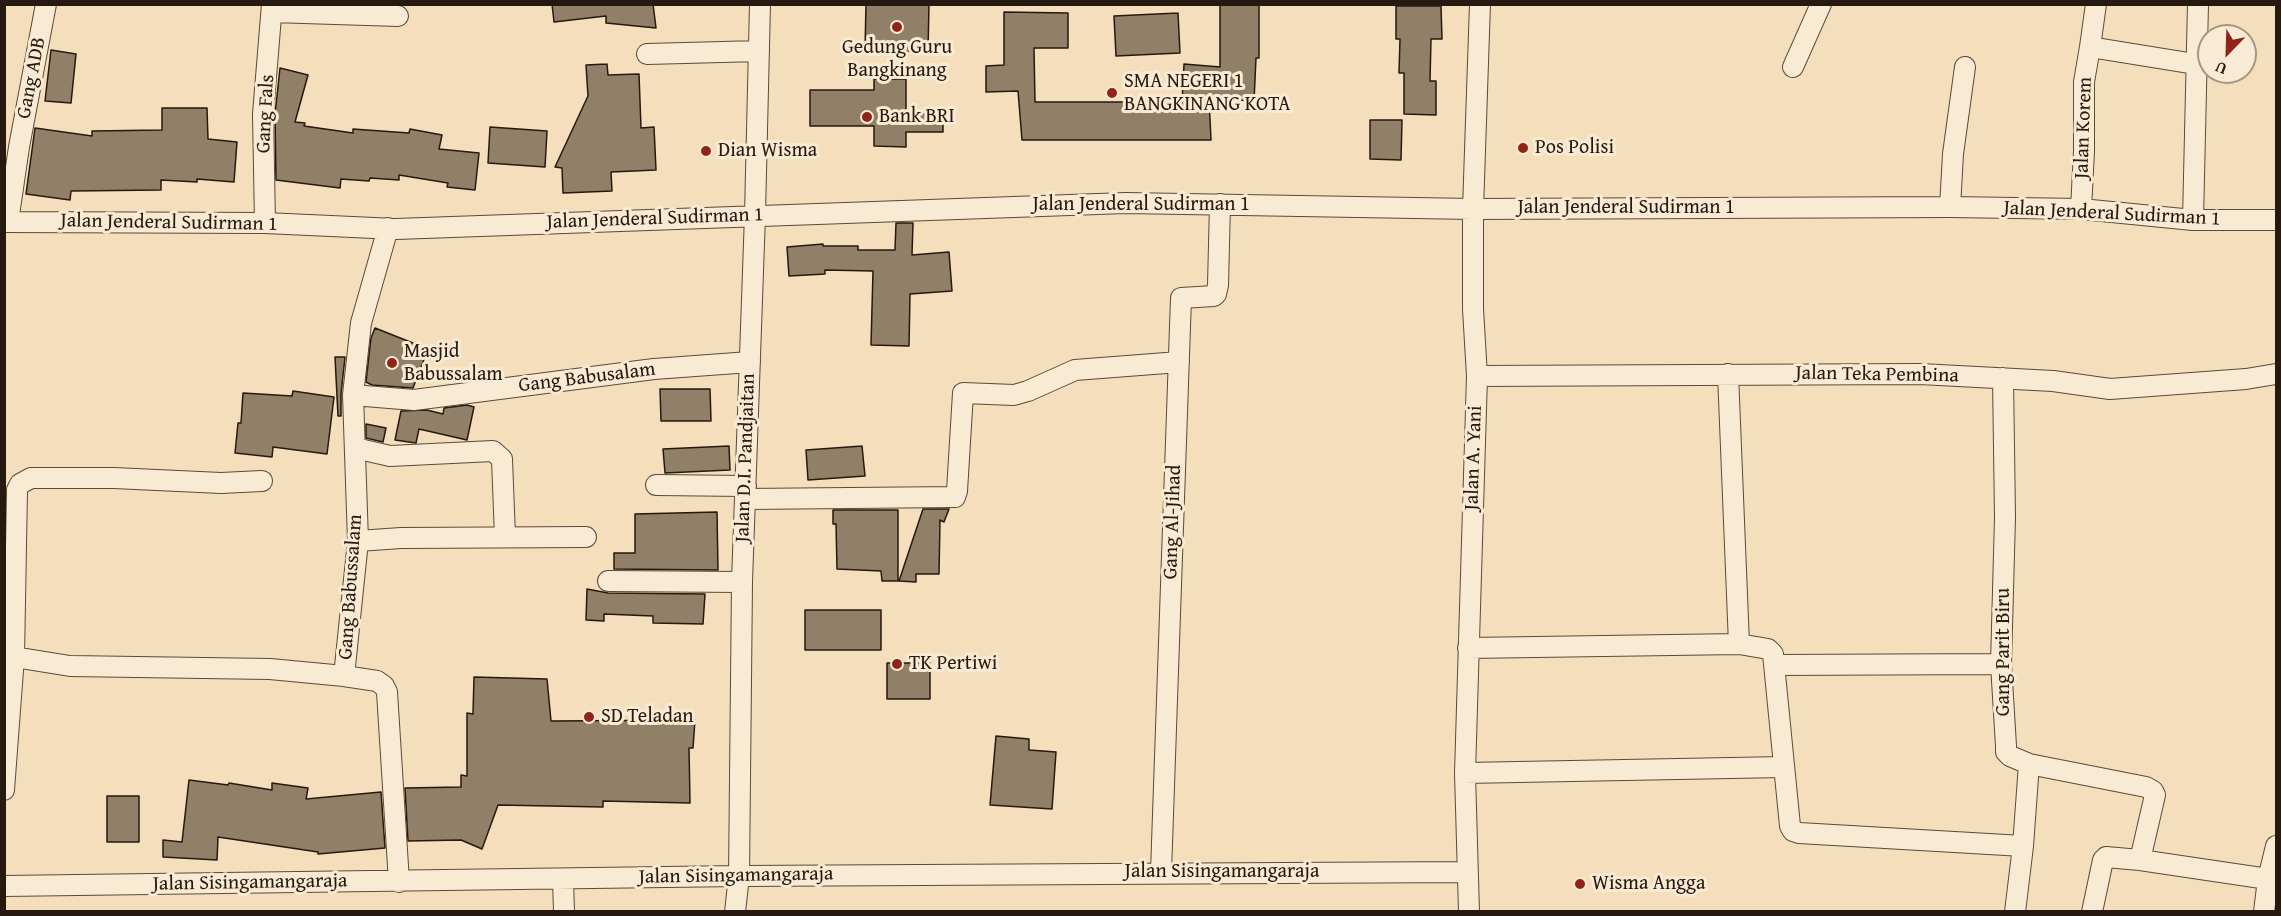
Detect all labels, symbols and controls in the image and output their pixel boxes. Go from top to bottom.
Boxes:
marker: Gedung Guru Bangkinang [890,20,904,34]
north arrow [2197,24,2257,84]
street label: Gang ADB [12,35,52,121]
place label: Gedung Guru Bangkinang [842,36,952,83]
text: U [2211,56,2230,82]
place label: SMA NEGERI 1 BANGKINANG KOTA [1124,70,1290,117]
street label: Gang Fals [252,74,280,154]
street label: Jalan Korem [2070,77,2098,179]
marker: SMA NEGERI 1 BANGKINANG KOTA [1105,86,1119,100]
place label: Bank BRI [879,105,955,129]
marker: Bank BRI [860,110,874,124]
place label: Pos Polisi [1535,136,1614,160]
place label: Dian Wisma [718,139,817,163]
marker: Pos Polisi [1516,141,1530,155]
marker: Dian Wisma [699,144,713,158]
street label: Jalan Jenderal Sudirman 1 [1032,193,1250,217]
street label: Jalan Jenderal Sudirman 1 [1517,196,1735,220]
street label: Jalan Jenderal Sudirman 1 [2003,196,2221,232]
street label: Jalan Jenderal Sudirman 1 [546,203,764,235]
street label: Jalan Jenderal Sudirman 1 [60,209,278,237]
place label: Masjid Babussalam [404,340,503,387]
marker: Masjid Babussalam [385,356,399,370]
street label: Gang Babusalam [517,358,657,398]
street label: Jalan Teka Pembina [1795,362,1959,388]
street label: Jalan D.I. Pandjaitan [731,373,761,543]
street label: Jalan A. Yani [1460,405,1488,511]
street label: Gang Al-Jihad [1159,464,1187,580]
street label: Gang Babussalam [334,514,368,660]
street label: Gang Parit Biru [1992,588,2016,716]
place label: TK Pertiwi [909,652,997,676]
marker: TK Pertiwi [890,657,904,671]
place label: SD Teladan [601,705,694,729]
marker: SD Teladan [582,710,596,724]
street label: Jalan Sisingamangaraja [1125,860,1319,884]
street label: Jalan Sisingamangaraja [638,862,834,890]
street label: Jalan Sisingamangaraja [152,869,348,897]
place label: Wisma Angga [1592,872,1705,896]
marker: Wisma Angga [1573,877,1587,891]

